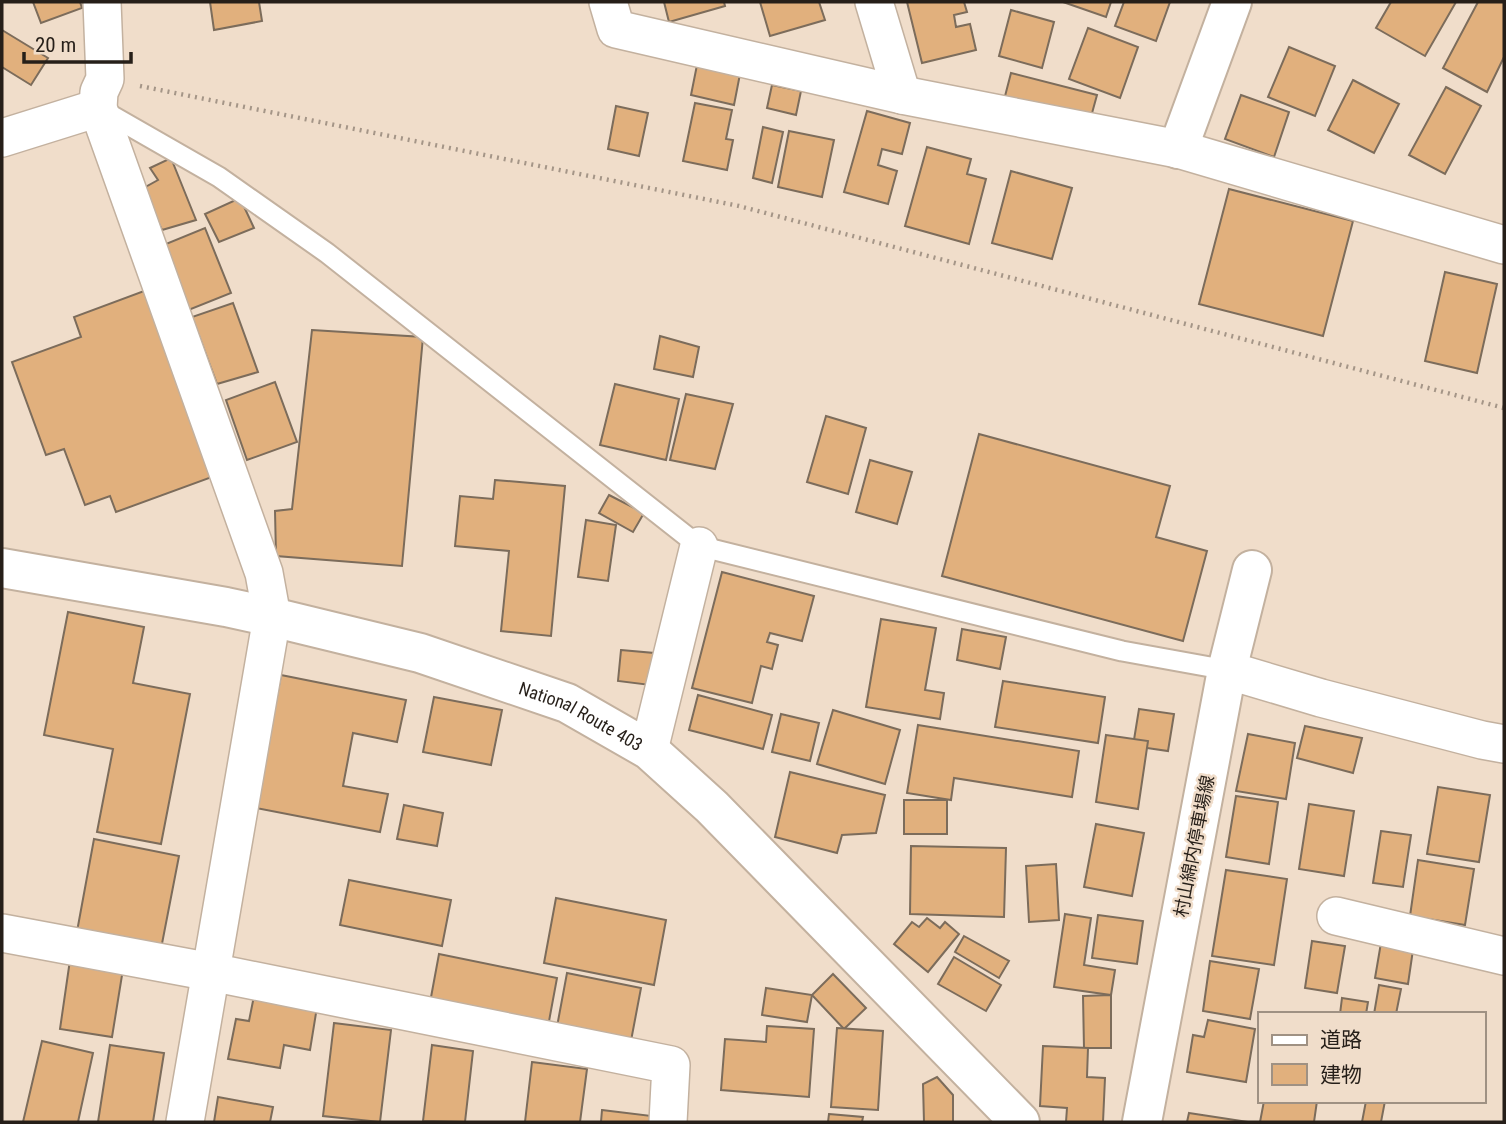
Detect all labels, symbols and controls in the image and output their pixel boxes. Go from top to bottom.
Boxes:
scale bar [24,21,131,65]
text: 20 m [35,33,76,57]
street label: National Route 403 [516,677,647,755]
street label: 村山綿内停車場線 [1170,773,1218,919]
legend [1258,1012,1485,1103]
text: 道路 [1320,1028,1362,1052]
text: 建物 [1320,1063,1362,1087]

